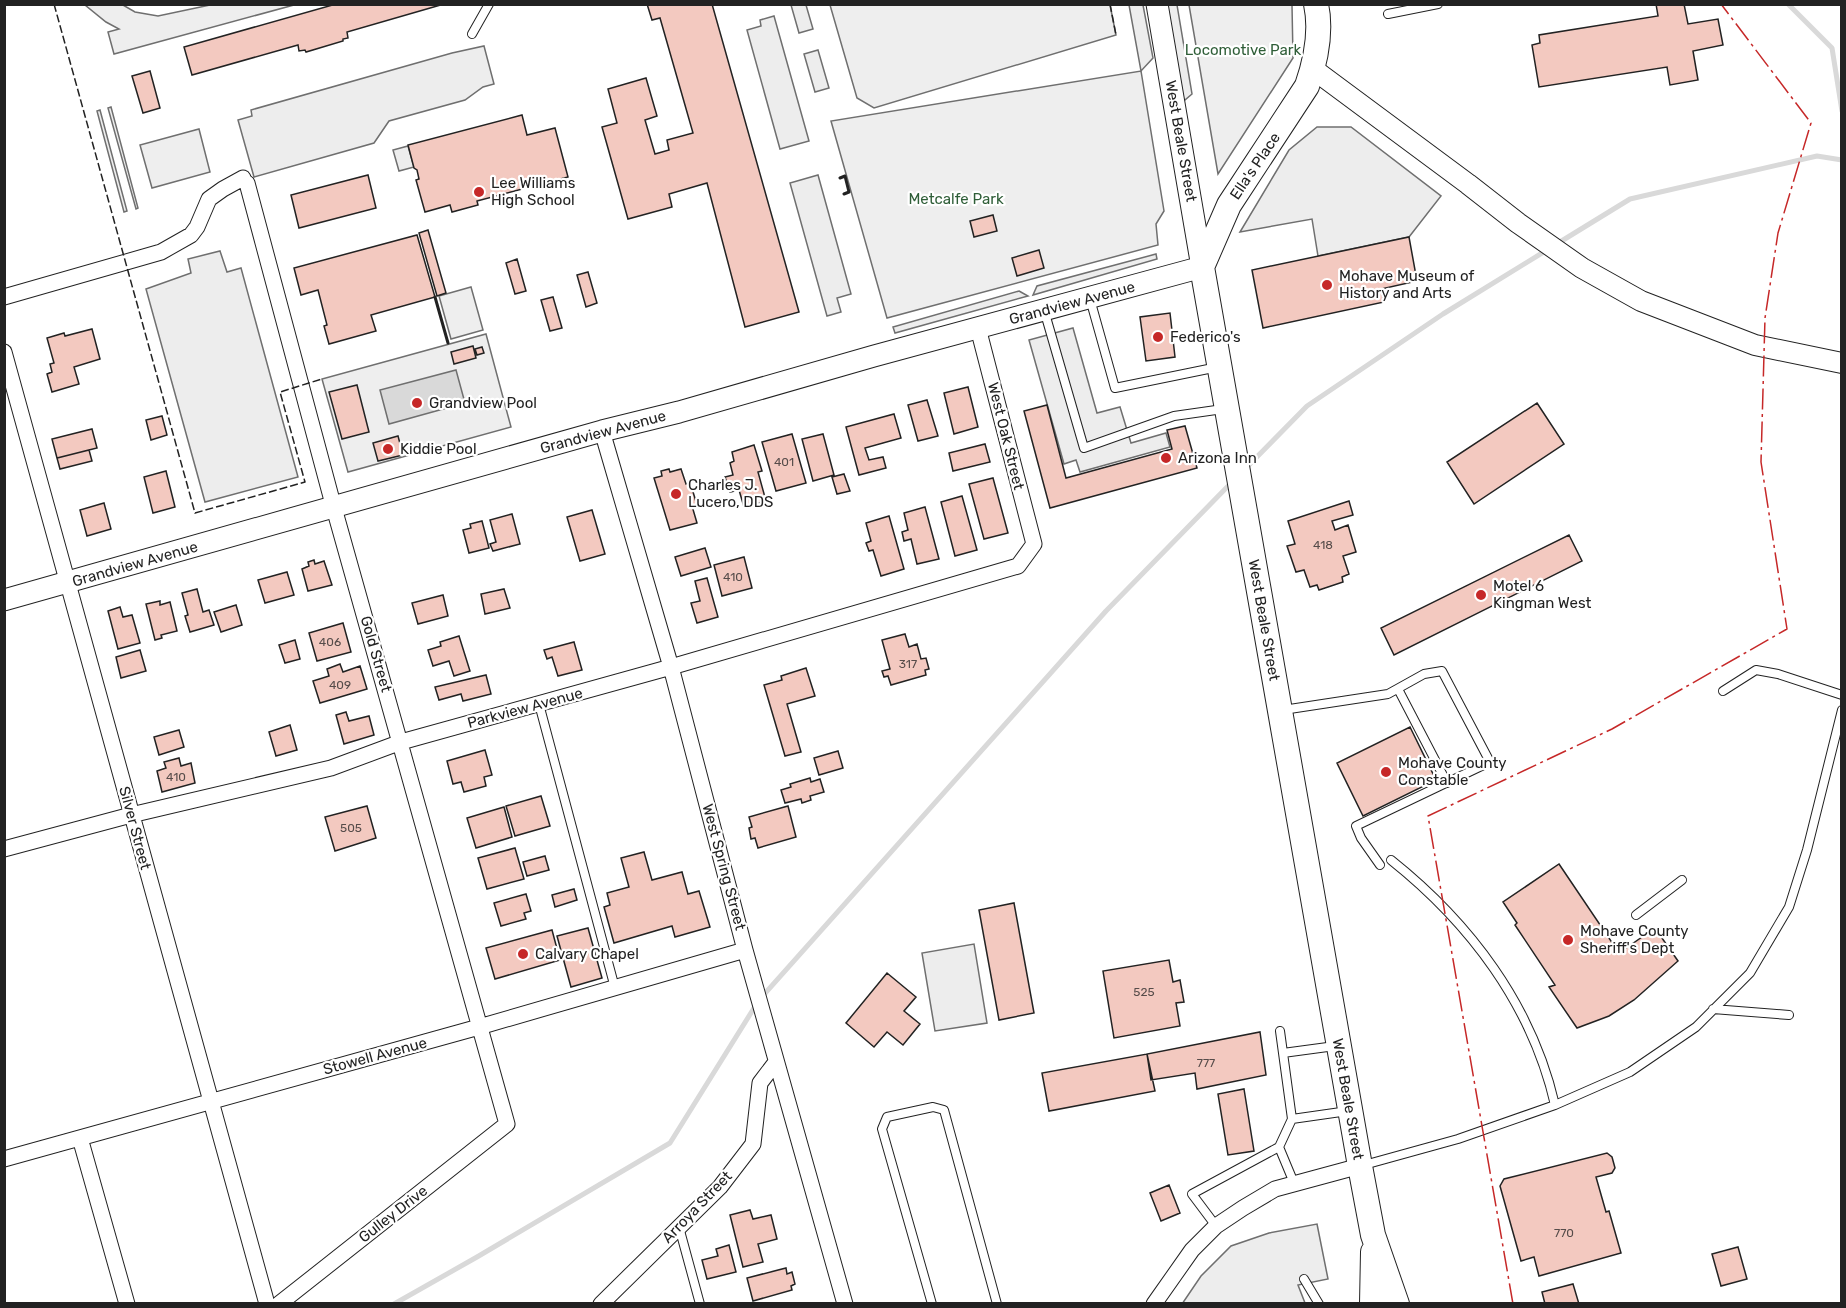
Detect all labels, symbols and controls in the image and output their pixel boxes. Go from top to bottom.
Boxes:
park label: Locomotive Park [1185,41,1301,59]
street label: West Beale Street [1161,79,1201,203]
street label: Ella's Place [1226,129,1284,203]
place label: Lee Williams High School [491,174,576,209]
marker: Lee Williams High School [472,185,486,199]
park label: Metcalfe Park [908,190,1004,208]
place label: Mohave Museum of History and Arts [1339,267,1474,302]
street label: Grandview Avenue [1007,278,1137,328]
marker: Mohave Museum of History and Arts [1320,278,1334,292]
place label: Federico's [1170,328,1241,346]
marker: Federico's [1151,330,1165,344]
street label: West Oak Street [984,380,1028,492]
place label: Grandview Pool [429,394,537,412]
marker: Grandview Pool [410,396,424,410]
street label: Grandview Avenue [538,407,668,457]
place label: Kiddie Pool [400,440,477,458]
marker: Kiddie Pool [381,442,395,456]
place label: Arizona Inn [1178,449,1257,467]
marker: Arizona Inn [1159,451,1173,465]
house number: 401 [774,455,794,469]
place label: Charles J. Lucero, DDS [688,476,773,511]
marker: Charles J. Lucero, DDS [669,487,683,501]
street label: Grandview Avenue [70,537,200,591]
house number: 418 [1313,538,1333,552]
street label: West Beale Street [1244,558,1284,682]
house number: 410 [723,570,743,584]
place label: Motel 6 Kingman West [1493,577,1592,612]
marker: Motel 6 Kingman West [1474,588,1488,602]
street label: Gold Street [357,614,395,694]
house number: 406 [319,635,341,649]
house number: 317 [899,657,917,671]
house number: 409 [329,678,351,692]
street label: Parkview Avenue [465,684,585,732]
place label: Mohave County Constable [1398,754,1507,789]
marker: Mohave County Constable [1379,765,1393,779]
house number: 410 [166,770,186,784]
street label: Silver Street [115,784,155,872]
street label: West Spring Street [698,802,750,932]
house number: 505 [340,821,362,835]
place label: Mohave County Sheriff's Dept [1580,922,1689,957]
marker: Mohave County Sheriff's Dept [1561,933,1575,947]
place label: Calvary Chapel [535,945,639,963]
marker: Calvary Chapel [516,947,530,961]
house number: 525 [1133,985,1155,999]
street label: Stowell Avenue [321,1033,429,1079]
street label: West Beale Street [1328,1037,1368,1161]
house number: 777 [1197,1056,1215,1070]
street label: Arroya Street [658,1167,736,1247]
street label: Gulley Drive [355,1182,431,1246]
house number: 770 [1554,1226,1574,1240]

